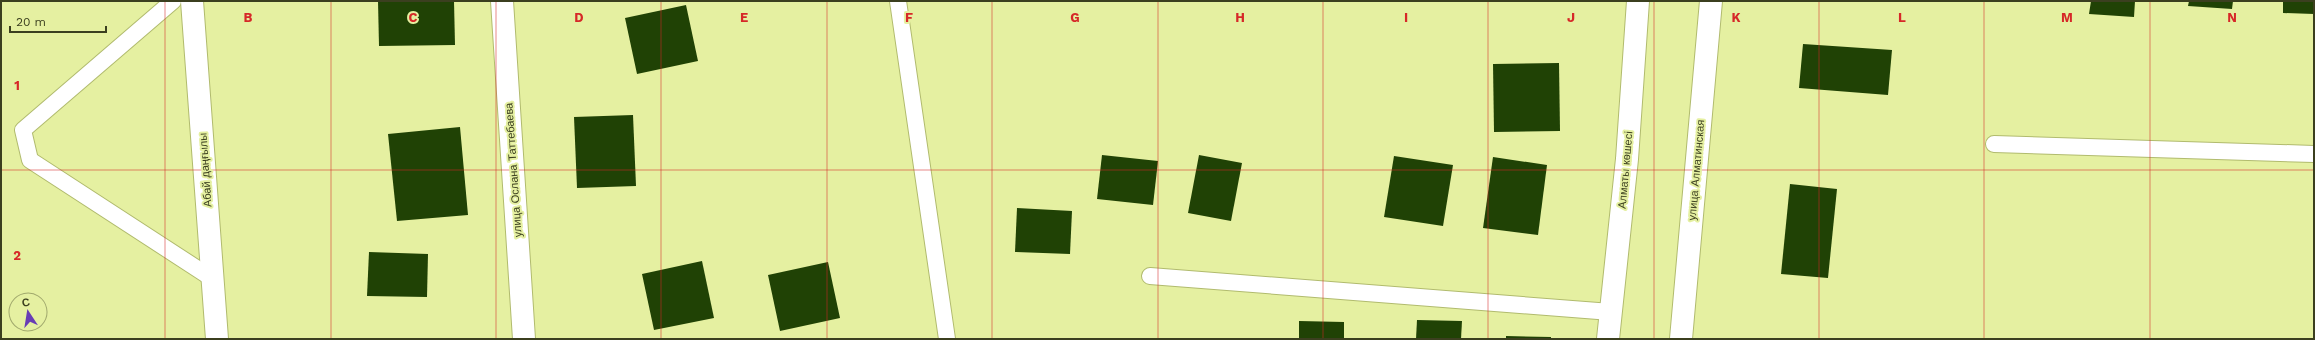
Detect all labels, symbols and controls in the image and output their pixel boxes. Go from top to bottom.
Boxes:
scale bar [10,8,106,34]
text: B [244,10,253,25]
text: C [409,10,418,25]
text: D [574,10,584,25]
text: E [740,10,748,25]
text: F [905,10,913,25]
text: G [1070,10,1080,25]
text: H [1235,10,1245,25]
text: I [1404,10,1408,25]
text: J [1567,10,1575,25]
text: K [1731,10,1741,25]
text: L [1898,10,1906,25]
text: M [2061,10,2073,25]
text: N [2227,10,2237,25]
text: 20 m [16,15,46,29]
text: 1 [14,78,20,93]
street label: улица Ослана Таттебаева [502,101,525,238]
street label: улица Алматинская [1686,119,1707,221]
street label: Алматы көшесі [1616,131,1635,209]
street label: Абай даңғылы [196,132,215,207]
text: 2 [13,248,21,263]
north arrow [8,292,48,332]
text: С [21,296,31,310]

